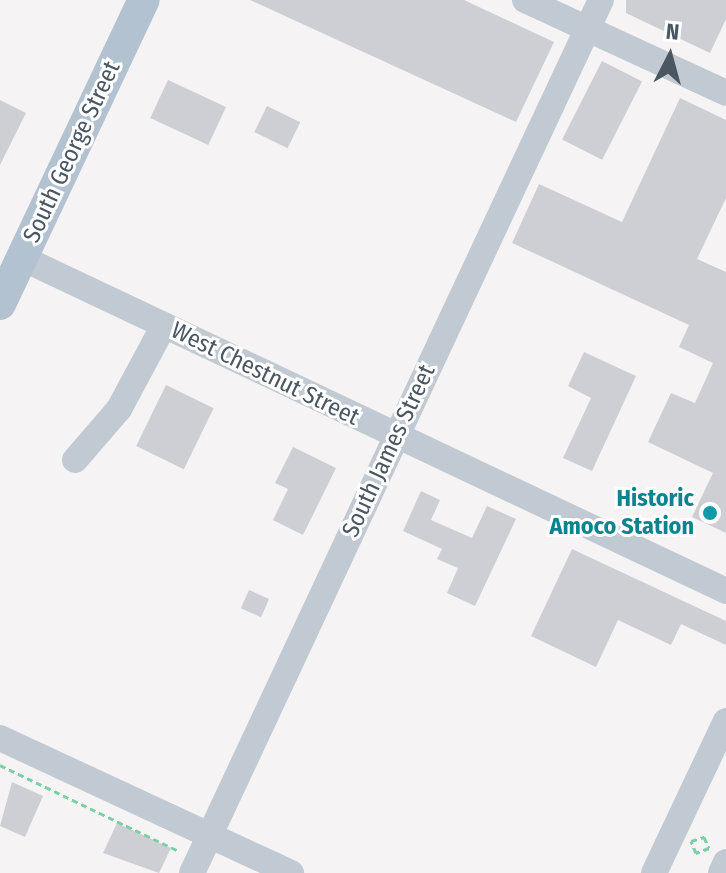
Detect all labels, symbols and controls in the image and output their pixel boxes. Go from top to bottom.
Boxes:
north arrow [630,16,710,96]
text: N [665,18,681,46]
street label: South George Street [17,57,127,247]
street label: West Chestnut Street [166,316,364,432]
street label: South James Street [336,360,442,542]
place label: Historic Amoco Station [549,485,694,541]
marker: Historic Amoco Station [701,504,719,522]

